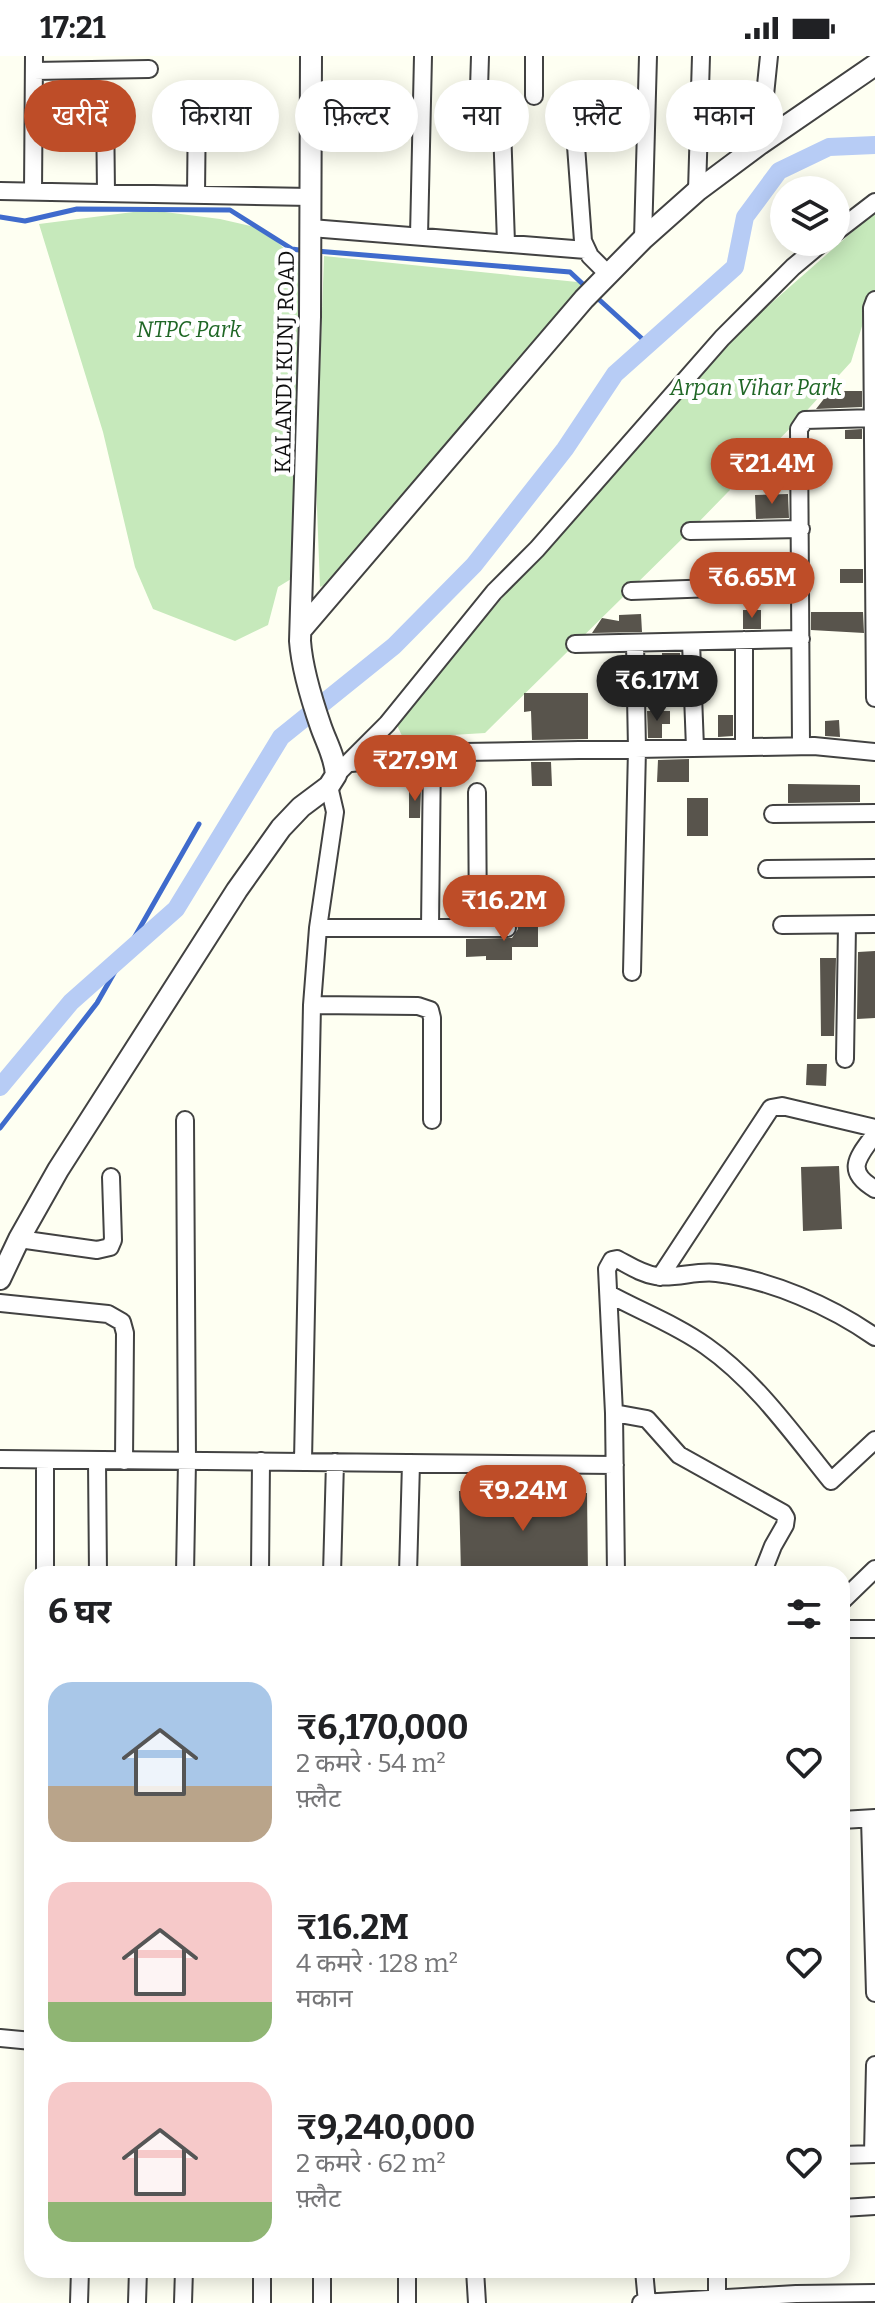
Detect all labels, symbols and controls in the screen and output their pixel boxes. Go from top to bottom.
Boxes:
text: 17:21 [40,10,106,46]
chip: खरीदें [24,80,136,152]
chip: किराया [152,80,279,152]
chip: फ़िल्टर [295,80,418,152]
chip: नया [434,80,529,152]
chip: फ़्लैट [545,80,650,152]
chip: मकान [666,80,783,152]
map controls [770,176,850,256]
button: layers [770,176,850,256]
street label: KALANDI KUNJ ROAD [269,250,300,474]
park label: NTPC Park [137,316,242,343]
park label: Arpan Vihar Park [669,374,843,401]
pin: ₹21.4M [707,438,837,506]
text: ₹21.4M [729,448,815,479]
pin: ₹6.65M [687,552,817,620]
text: ₹6.65M [708,562,796,593]
pin: ₹6.17M [592,655,722,723]
text: ₹6.17M [615,665,699,696]
pin: ₹27.9M [350,735,480,803]
text: ₹27.9M [372,745,458,776]
pin: ₹16.2M [439,875,569,943]
text: ₹16.2M [461,885,547,916]
pin: ₹9.24M [458,1465,588,1533]
text: ₹9.24M [478,1475,568,1506]
text: 6 घर [48,1591,111,1632]
icon: filters [782,1592,826,1636]
text: ₹6,170,000 [296,1707,469,1748]
icon: home [112,1714,208,1810]
icon: heart [782,1740,826,1784]
text: 2 कमरे · 54 m² [296,1748,446,1779]
text: फ़्लैट [296,1783,341,1814]
text: ₹16.2M [296,1907,409,1948]
icon: home [112,1914,208,2010]
icon: heart [782,1940,826,1984]
text: 4 कमरे · 128 m² [296,1948,458,1979]
text: मकान [296,1983,353,2014]
text: ₹9,240,000 [296,2107,475,2148]
icon: home [112,2114,208,2210]
icon: heart [782,2140,826,2184]
text: 2 कमरे · 62 m² [296,2148,446,2179]
text: फ़्लैट [296,2183,341,2214]

